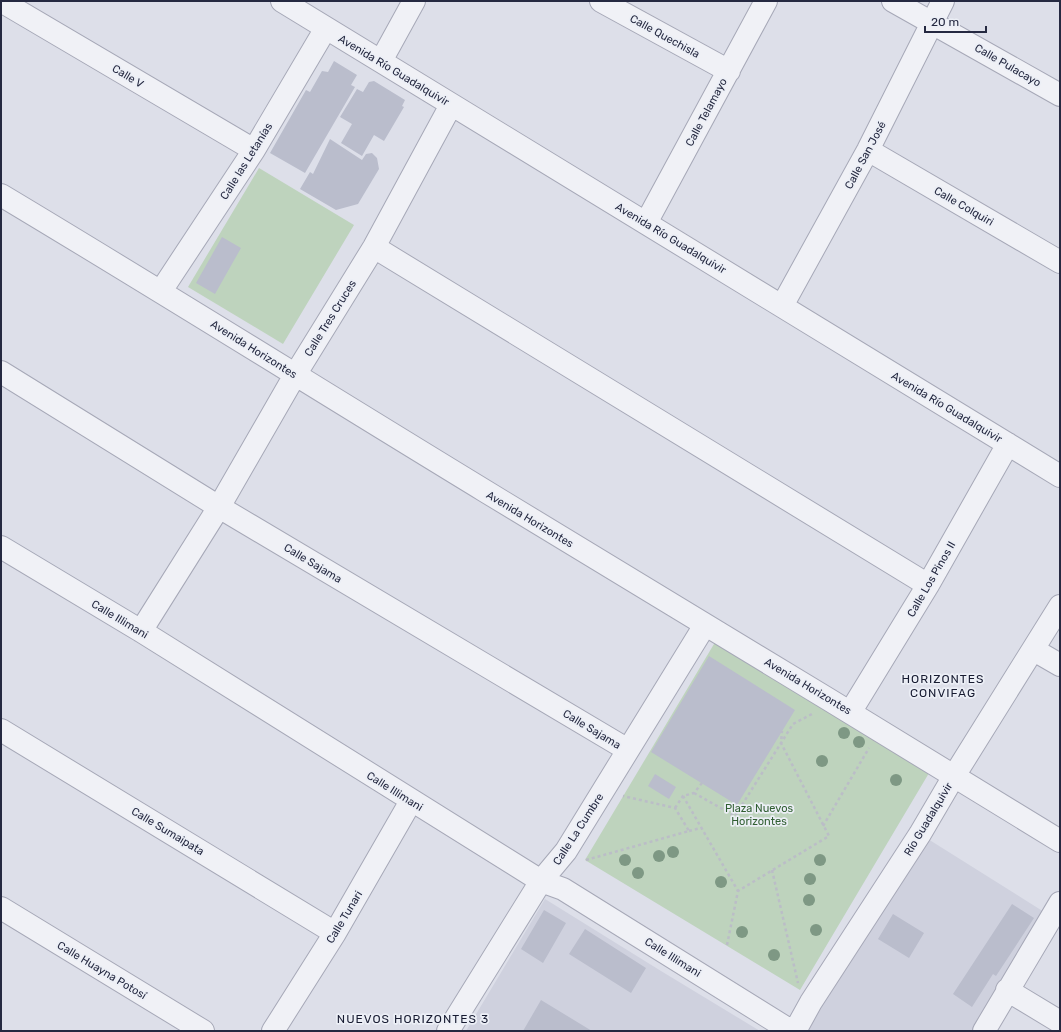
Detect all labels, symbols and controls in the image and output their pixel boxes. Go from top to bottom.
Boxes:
scale bar [925,8,986,34]
street label: Calle Quechisla [628,12,702,61]
text: 20 m [931,15,959,29]
street label: Avenida Río Guadalquivir [336,32,452,109]
street label: Calle Pulacayo [972,41,1043,90]
street label: Calle V [110,62,146,91]
street label: Calle Telamayo [683,76,730,149]
street label: Calle San José [842,119,889,191]
street label: Calle las Letanías [218,120,276,202]
street label: Calle Colquiri [932,184,996,229]
street label: Avenida Río Guadalquivir [613,200,729,277]
street label: Calle Tres Cruces [302,277,359,359]
street label: Avenida Horizontes [208,318,300,381]
street label: Avenida Río Guadalquivir [889,369,1005,446]
street label: Avenida Horizontes [484,488,576,551]
street label: Calle Los Pinos II [904,539,958,619]
street label: Calle Sajama [281,541,344,586]
street label: Calle Illimani [89,597,150,641]
street label: Avenida Horizontes [762,655,854,718]
district label: HORIZONTES CONVIFAG [901,672,985,700]
street label: Calle Sajama [560,707,623,752]
street label: Calle Illimani [364,769,425,814]
street label: Río Guadalquivir [901,780,956,858]
street label: Calle La Cumbre [550,791,606,868]
park label: Plaza Nuevos Horizontes [725,802,793,828]
street label: Calle Sumaipata [129,805,206,858]
street label: Calle Tunari [324,889,365,946]
street label: Calle Illimani [642,935,703,980]
street label: Calle Huayna Potosí [55,939,150,1003]
district label: NUEVOS HORIZONTES 3 [337,1012,489,1026]

